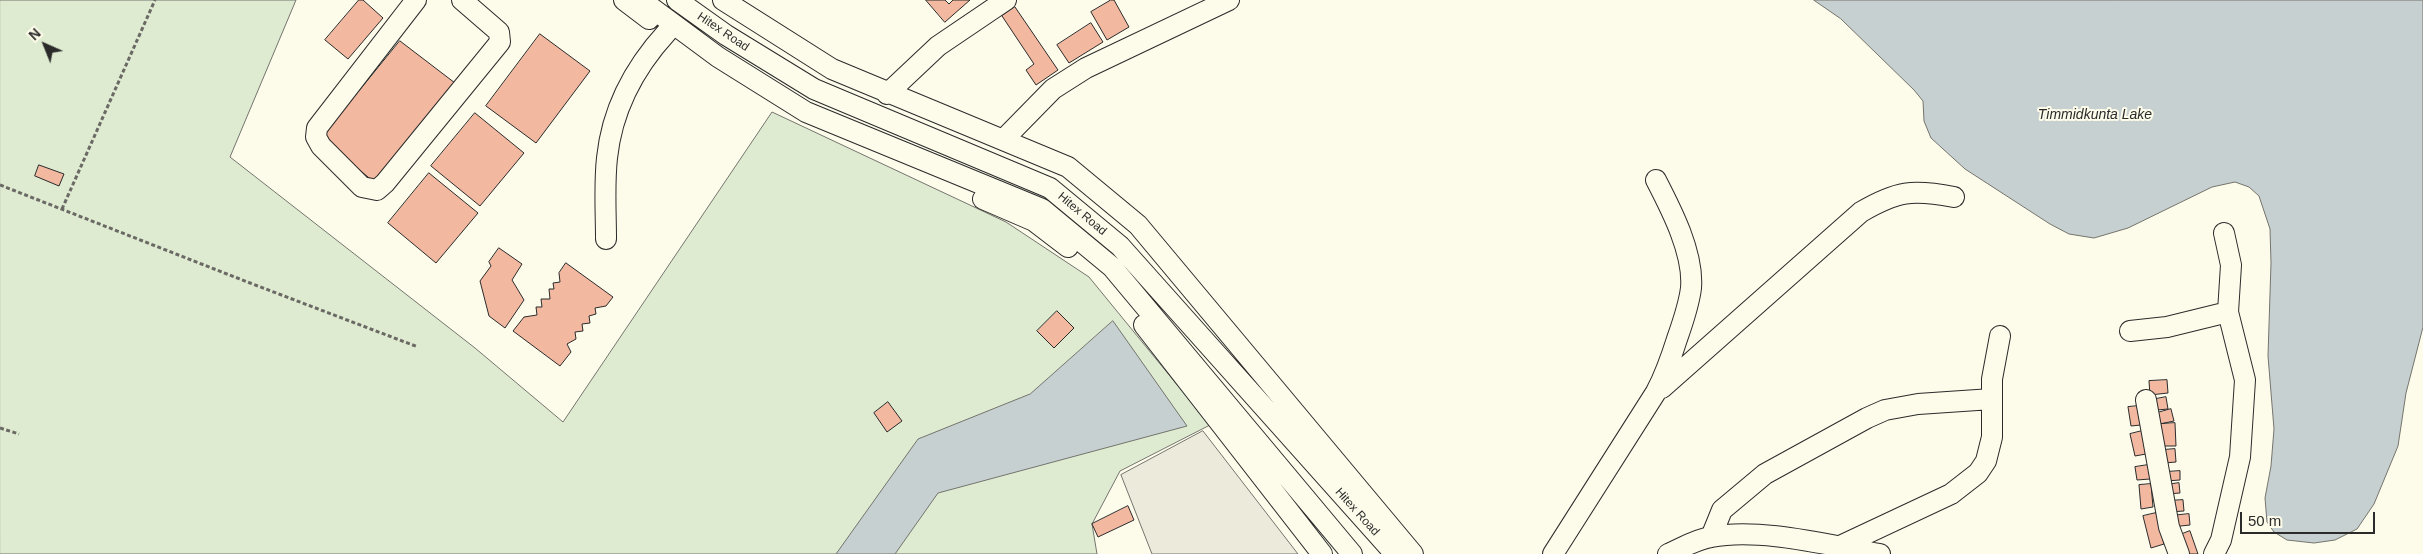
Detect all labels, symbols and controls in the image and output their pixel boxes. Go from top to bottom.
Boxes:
street label: Hitex Road [694,9,752,55]
north arrow [20,20,70,70]
text: N [25,25,44,43]
water label: Timmidkunta Lake [2038,107,2152,123]
street label: Hitex Road [1055,189,1109,239]
street label: Hitex Road [1332,485,1382,539]
scale bar [2243,502,2378,534]
text: 50 m [2248,512,2281,529]

